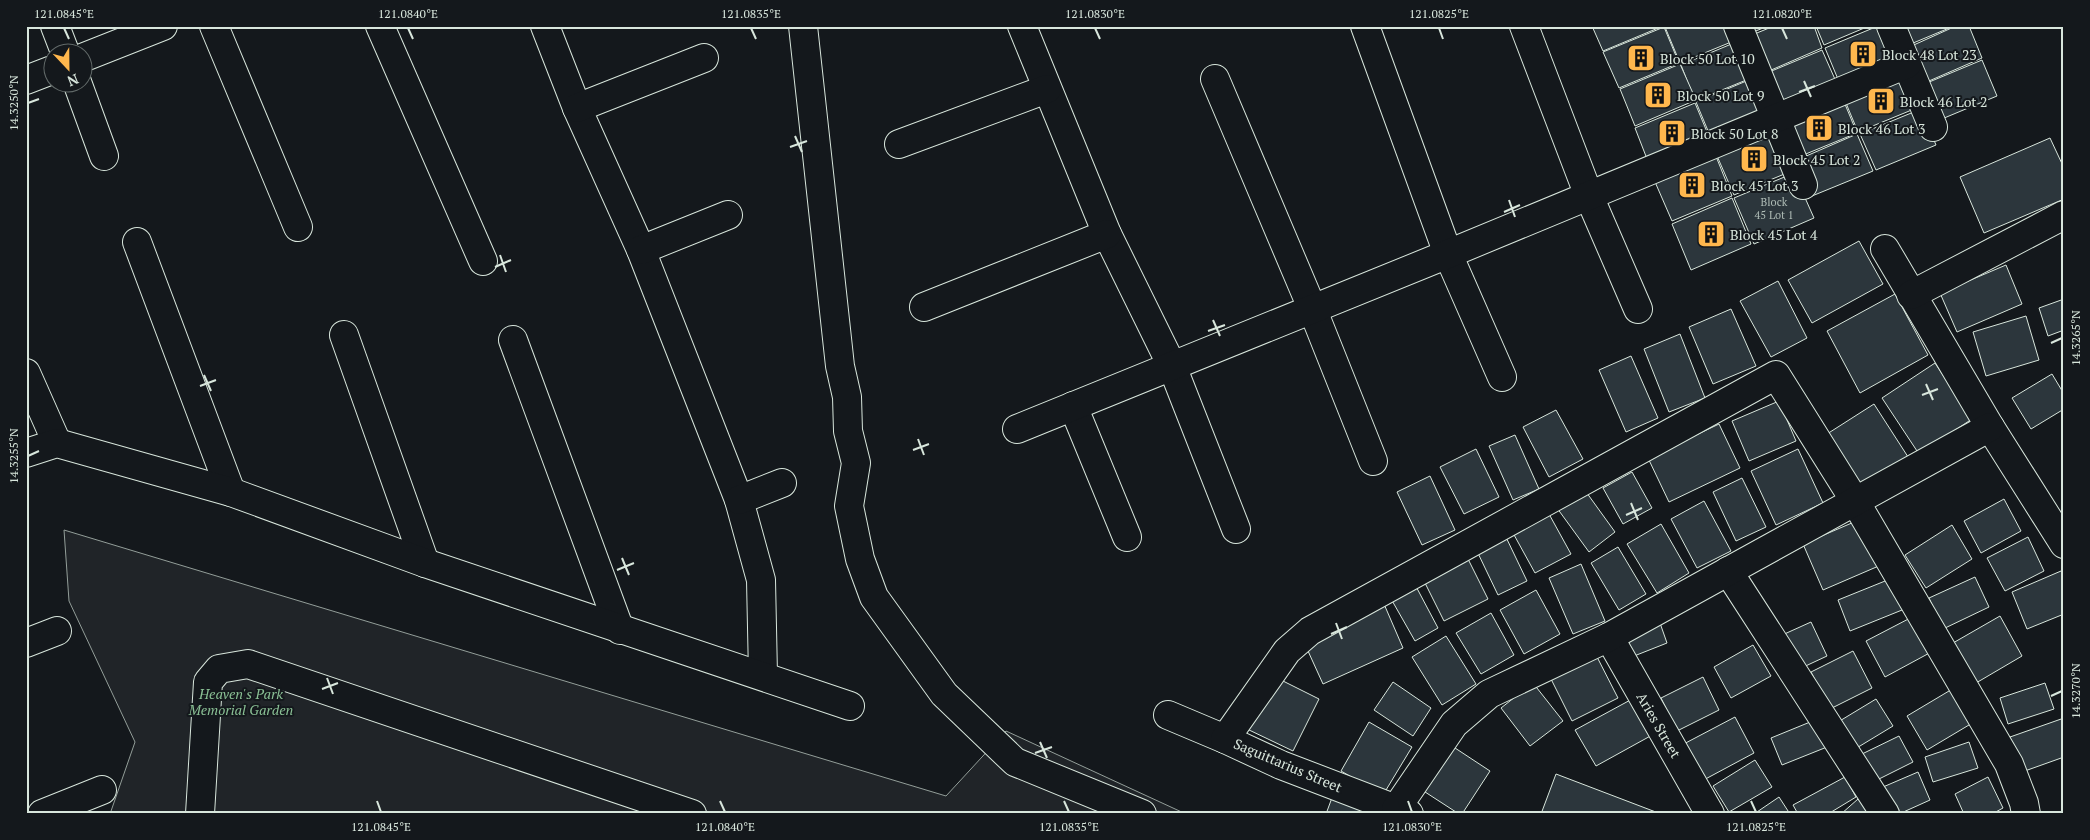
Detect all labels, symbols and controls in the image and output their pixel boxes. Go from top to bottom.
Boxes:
text: 121.0845°E [34,6,94,21]
text: 121.0840°E [378,6,438,21]
text: 121.0835°E [721,6,781,21]
text: 121.0830°E [1065,6,1125,21]
text: 121.0825°E [1409,6,1469,21]
text: 121.0820°E [1752,6,1812,21]
building icon: Block 48 Lot 23 [1848,39,1878,69]
north arrow [42,42,92,92]
building icon: Block 50 Lot 10 [1626,43,1656,73]
place label: Block 48 Lot 23 [1882,45,1977,64]
place label: Block 50 Lot 10 [1660,49,1755,68]
text: N [64,70,82,91]
text: 14.3250°N [6,75,21,131]
building icon: Block 50 Lot 9 [1643,80,1673,110]
place label: Block 50 Lot 9 [1677,86,1764,105]
building icon: Block 46 Lot 2 [1866,86,1896,116]
place label: Block 46 Lot 2 [1900,92,1987,111]
building icon: Block 46 Lot 3 [1804,113,1834,143]
building icon: Block 50 Lot 8 [1657,118,1687,148]
place label: Block 46 Lot 3 [1838,119,1925,138]
place label: Block 50 Lot 8 [1691,124,1778,143]
building icon: Block 45 Lot 2 [1739,144,1769,174]
place label: Block 45 Lot 2 [1773,150,1860,169]
building icon: Block 45 Lot 3 [1677,170,1707,200]
place label: Block 45 Lot 3 [1711,176,1798,195]
house number: Block 45 Lot 1 [1754,195,1794,222]
building icon: Block 45 Lot 4 [1696,219,1726,249]
place label: Block 45 Lot 4 [1730,225,1818,244]
text: 14.3265°N [2068,310,2083,366]
text: 14.3255°N [6,428,21,484]
text: 14.3270°N [2068,663,2083,719]
park label: Heaven's Park Memorial Garden [188,684,293,719]
street label: Aries Street [1633,689,1686,762]
street label: Saguittarius Street [1231,734,1346,797]
text: 121.0845°E [351,819,411,834]
text: 121.0840°E [695,819,755,834]
text: 121.0835°E [1039,819,1099,834]
text: 121.0830°E [1382,819,1442,834]
text: 121.0825°E [1726,819,1786,834]

